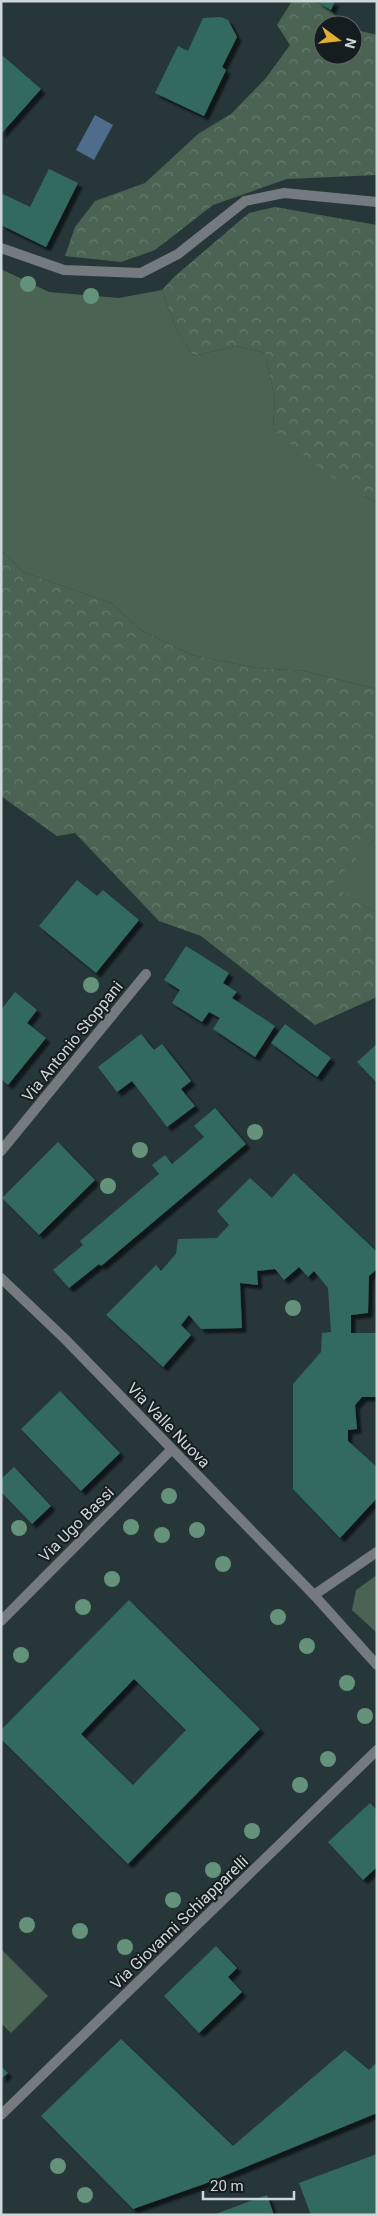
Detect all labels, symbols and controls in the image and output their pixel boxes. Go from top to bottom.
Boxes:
north arrow [313,15,363,65]
text: N [342,37,360,50]
street label: Via Antonio Stoppani [18,977,127,1105]
street label: Via Valle Nuova [123,1379,214,1472]
street label: Via Ugo Bassi [35,1483,118,1566]
street label: Via Giovanni Schiapparelli [107,1852,252,1993]
scale bar [203,2168,294,2200]
text: 20 m [210,2177,244,2195]

